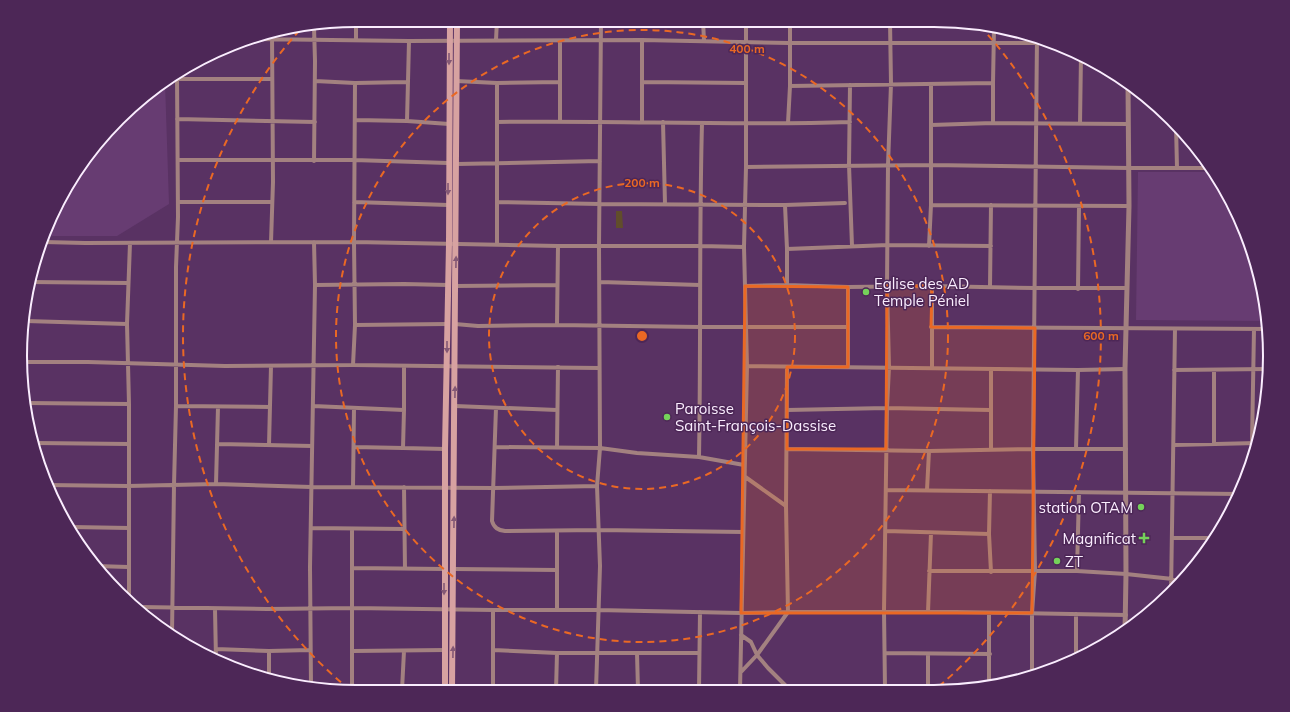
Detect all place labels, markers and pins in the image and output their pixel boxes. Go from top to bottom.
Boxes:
place label: Eglise des AD Temple Péniel [874,274,970,310]
marker: Eglise des AD Temple Péniel [861,287,871,297]
centre of rings [635,329,649,343]
place label: Paroisse Saint-François-Dassise [675,399,836,435]
marker: Paroisse Saint-François-Dassise [662,412,672,422]
place label: station OTAM [1039,498,1133,517]
marker: station OTAM [1136,502,1146,512]
place label: Magnificat [1063,529,1136,548]
marker: Magnificat [1139,533,1149,543]
place label: ZT [1065,552,1083,571]
marker: ZT [1052,556,1062,566]

